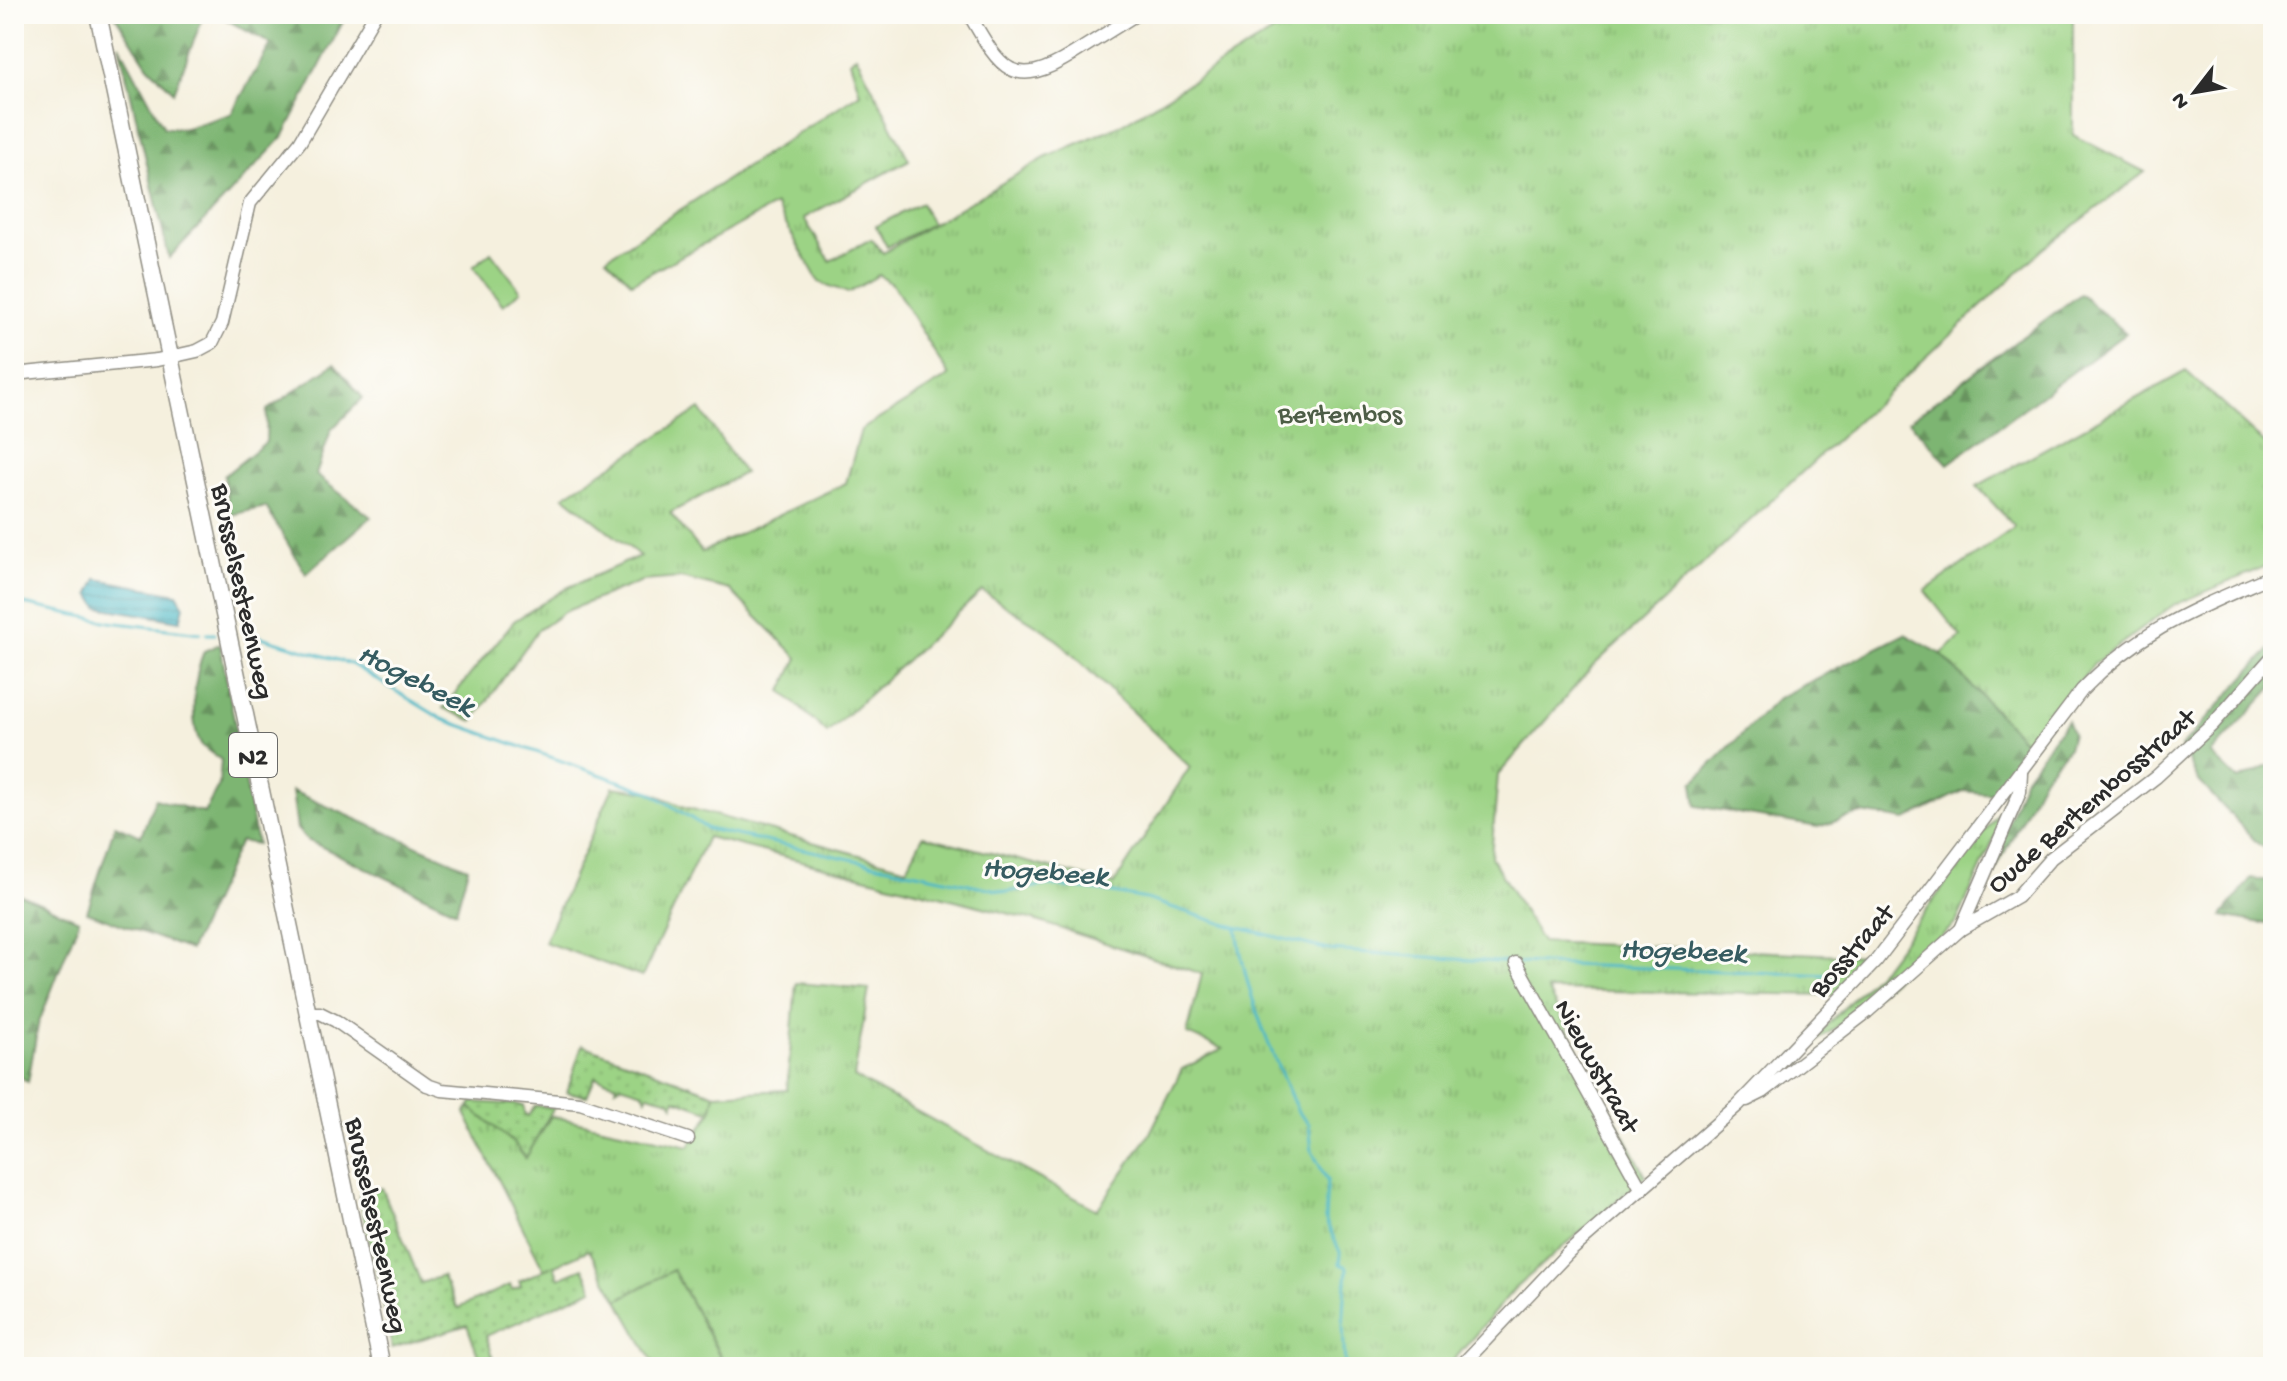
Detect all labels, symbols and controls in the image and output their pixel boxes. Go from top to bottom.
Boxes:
north arrow [2155,52,2235,132]
text: N [2166,87,2196,113]
park label: Bertembos [1277,400,1403,433]
street label: Brusselsesteenweg [201,480,280,703]
water label: Hogebeek [351,638,481,727]
street label: Oude Bertembosstraat [1982,701,2206,902]
road number: N2 [229,733,277,777]
water label: Hogebeek [981,853,1111,897]
street label: Bosstraat [1803,896,1905,1006]
water label: Hogebeek [1620,934,1749,973]
street label: Nieuwstraat [1545,995,1647,1142]
street label: Brusselsesteenweg [335,1114,414,1337]

